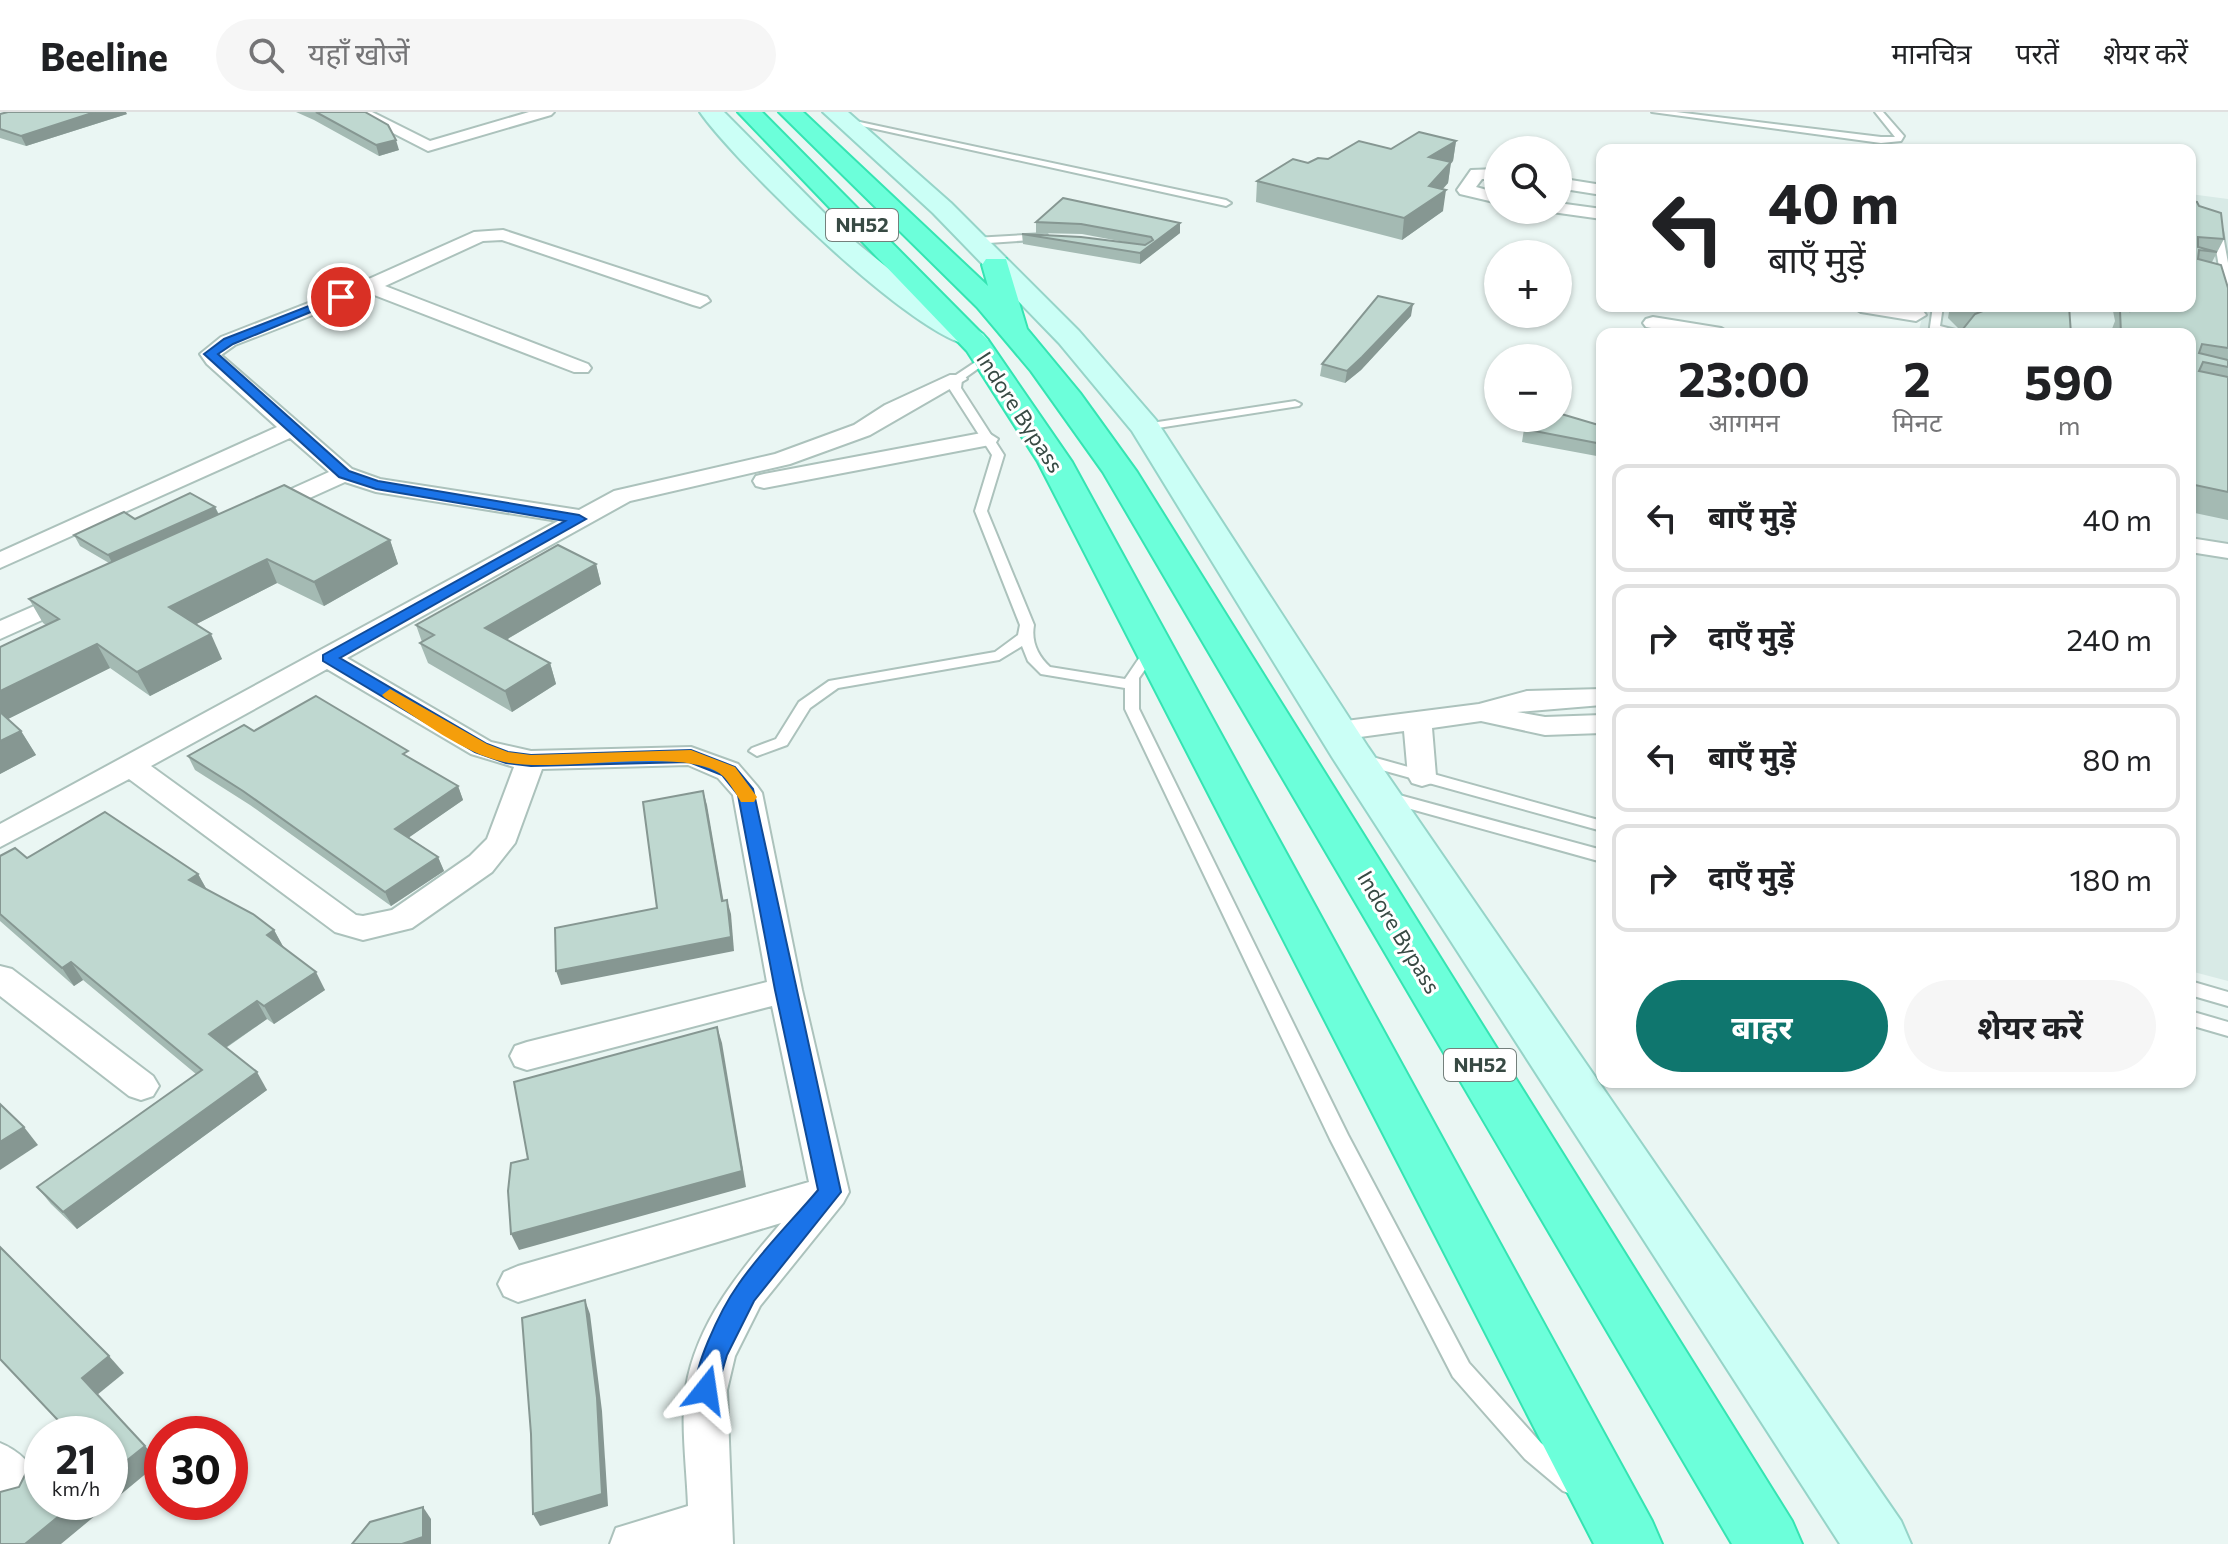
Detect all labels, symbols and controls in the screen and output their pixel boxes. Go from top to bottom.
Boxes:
search box [216,19,776,91]
text: Beeline [40,32,168,79]
icon: search [244,33,288,77]
text: यहाँ खोजें [308,34,410,71]
text: मानचित्र [1892,36,1972,70]
text: परतें [2016,36,2059,70]
text: शेयर करें [2103,36,2188,70]
map controls [1484,136,1572,432]
button: search [1484,136,1572,224]
text: 40 m [1768,167,1899,236]
icon: left [1636,176,1740,280]
road number: NH52 [826,209,898,241]
text: बाएँ मुड़ें [1768,236,1865,280]
button: + [1484,240,1572,328]
pin [307,263,375,331]
icon: arrive [319,275,363,319]
button: − [1484,344,1572,432]
street label: Indore Bypass [971,346,1070,477]
text: 23:00 [1678,348,1810,407]
text: 2 [1903,348,1931,407]
text: 590 [2024,351,2114,410]
text: आगमन [1709,406,1780,437]
text: मिनट [1892,406,1942,437]
text: m [2058,409,2080,440]
icon: left [1640,496,1684,540]
text: बाएँ मुड़ें [1708,497,1796,534]
text: 40 m [2083,500,2152,537]
icon: right [1640,616,1684,660]
text: दाएँ मुड़ें [1708,617,1794,654]
text: 240 m [2066,620,2152,657]
icon: left [1640,736,1684,780]
text: बाएँ मुड़ें [1708,737,1796,774]
text: 80 m [2082,740,2152,777]
icon: right [1640,856,1684,900]
text: दाएँ मुड़ें [1708,857,1794,894]
text: 180 m [2069,860,2152,897]
street label: Indore Bypass [1352,865,1447,998]
button: बाहर [1636,980,1888,1072]
button: शेयर करें [1904,980,2156,1072]
road number: NH52 [1444,1049,1516,1081]
position arrow [664,1348,748,1432]
speed limit sign: 30 [144,1416,248,1520]
text: 21 [56,1433,96,1482]
text: km/h [52,1476,100,1500]

